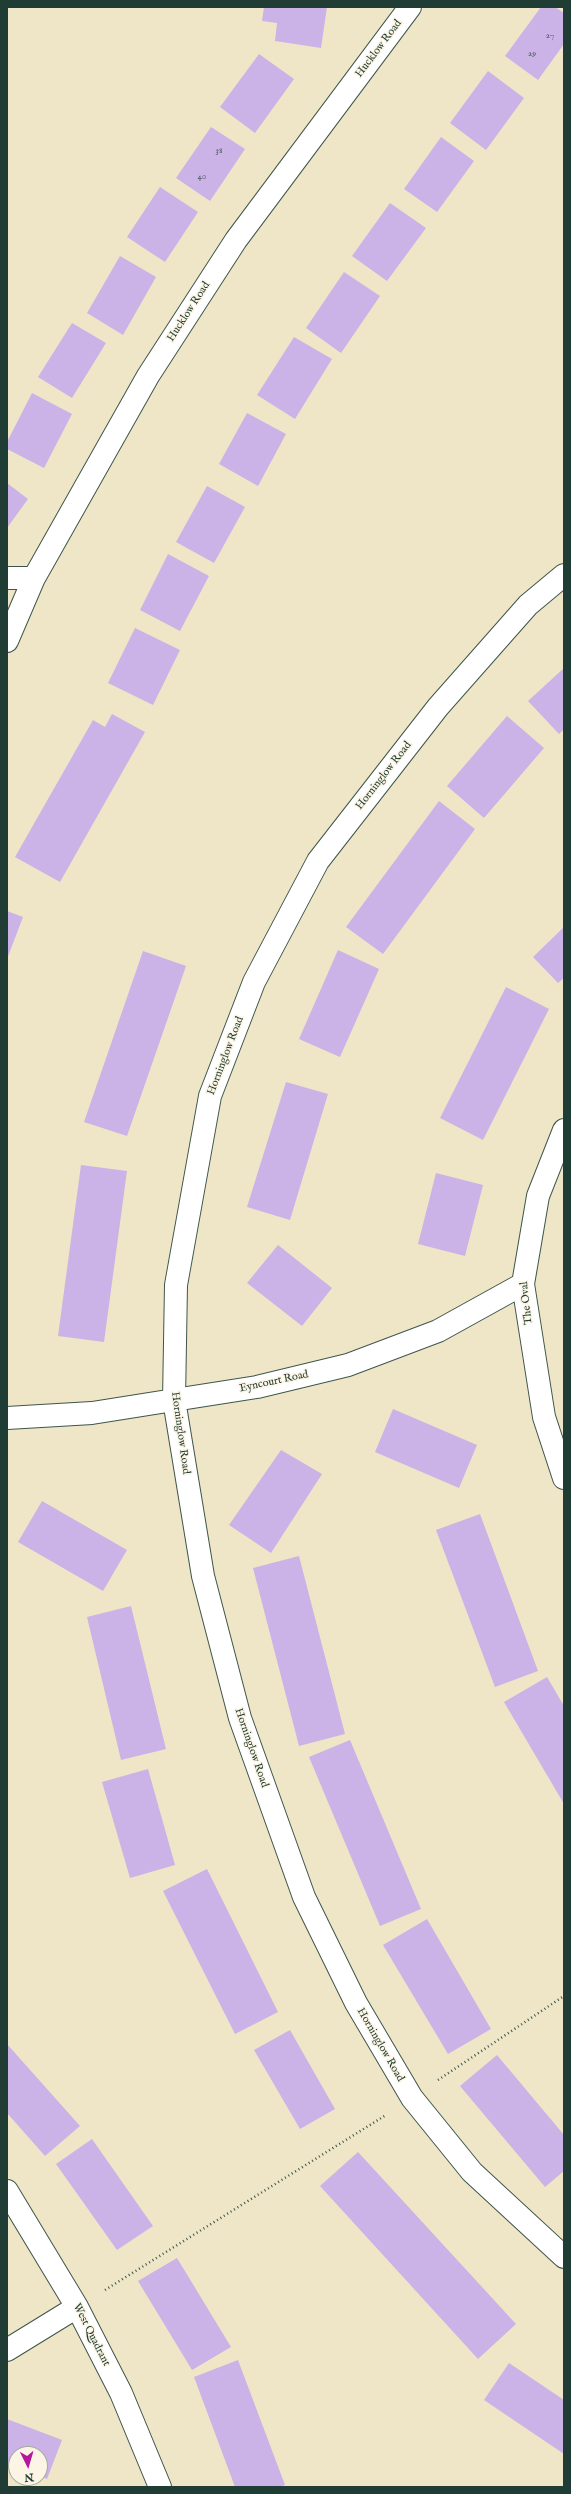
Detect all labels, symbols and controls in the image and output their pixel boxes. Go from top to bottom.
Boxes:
street label: Hucklow Road [353,18,405,80]
house number: 27 [546,31,554,41]
house number: 29 [528,49,536,59]
house number: 38 [216,146,222,156]
house number: 40 [198,172,206,182]
street label: Hucklow Road [165,280,213,344]
street label: Horninglow Road [353,739,415,813]
street label: Horninglow Road [205,1015,247,1097]
street label: The Oval [518,1281,536,1325]
street label: Eyncourt Road [238,1368,310,1396]
street label: Horninglow Road [168,1391,192,1475]
street label: Horninglow Road [231,1707,271,1789]
street label: Horninglow Road [354,2006,406,2084]
street label: West Quadrant [70,2301,112,2369]
north arrow [8,2446,48,2486]
text: N [24,2470,34,2484]

